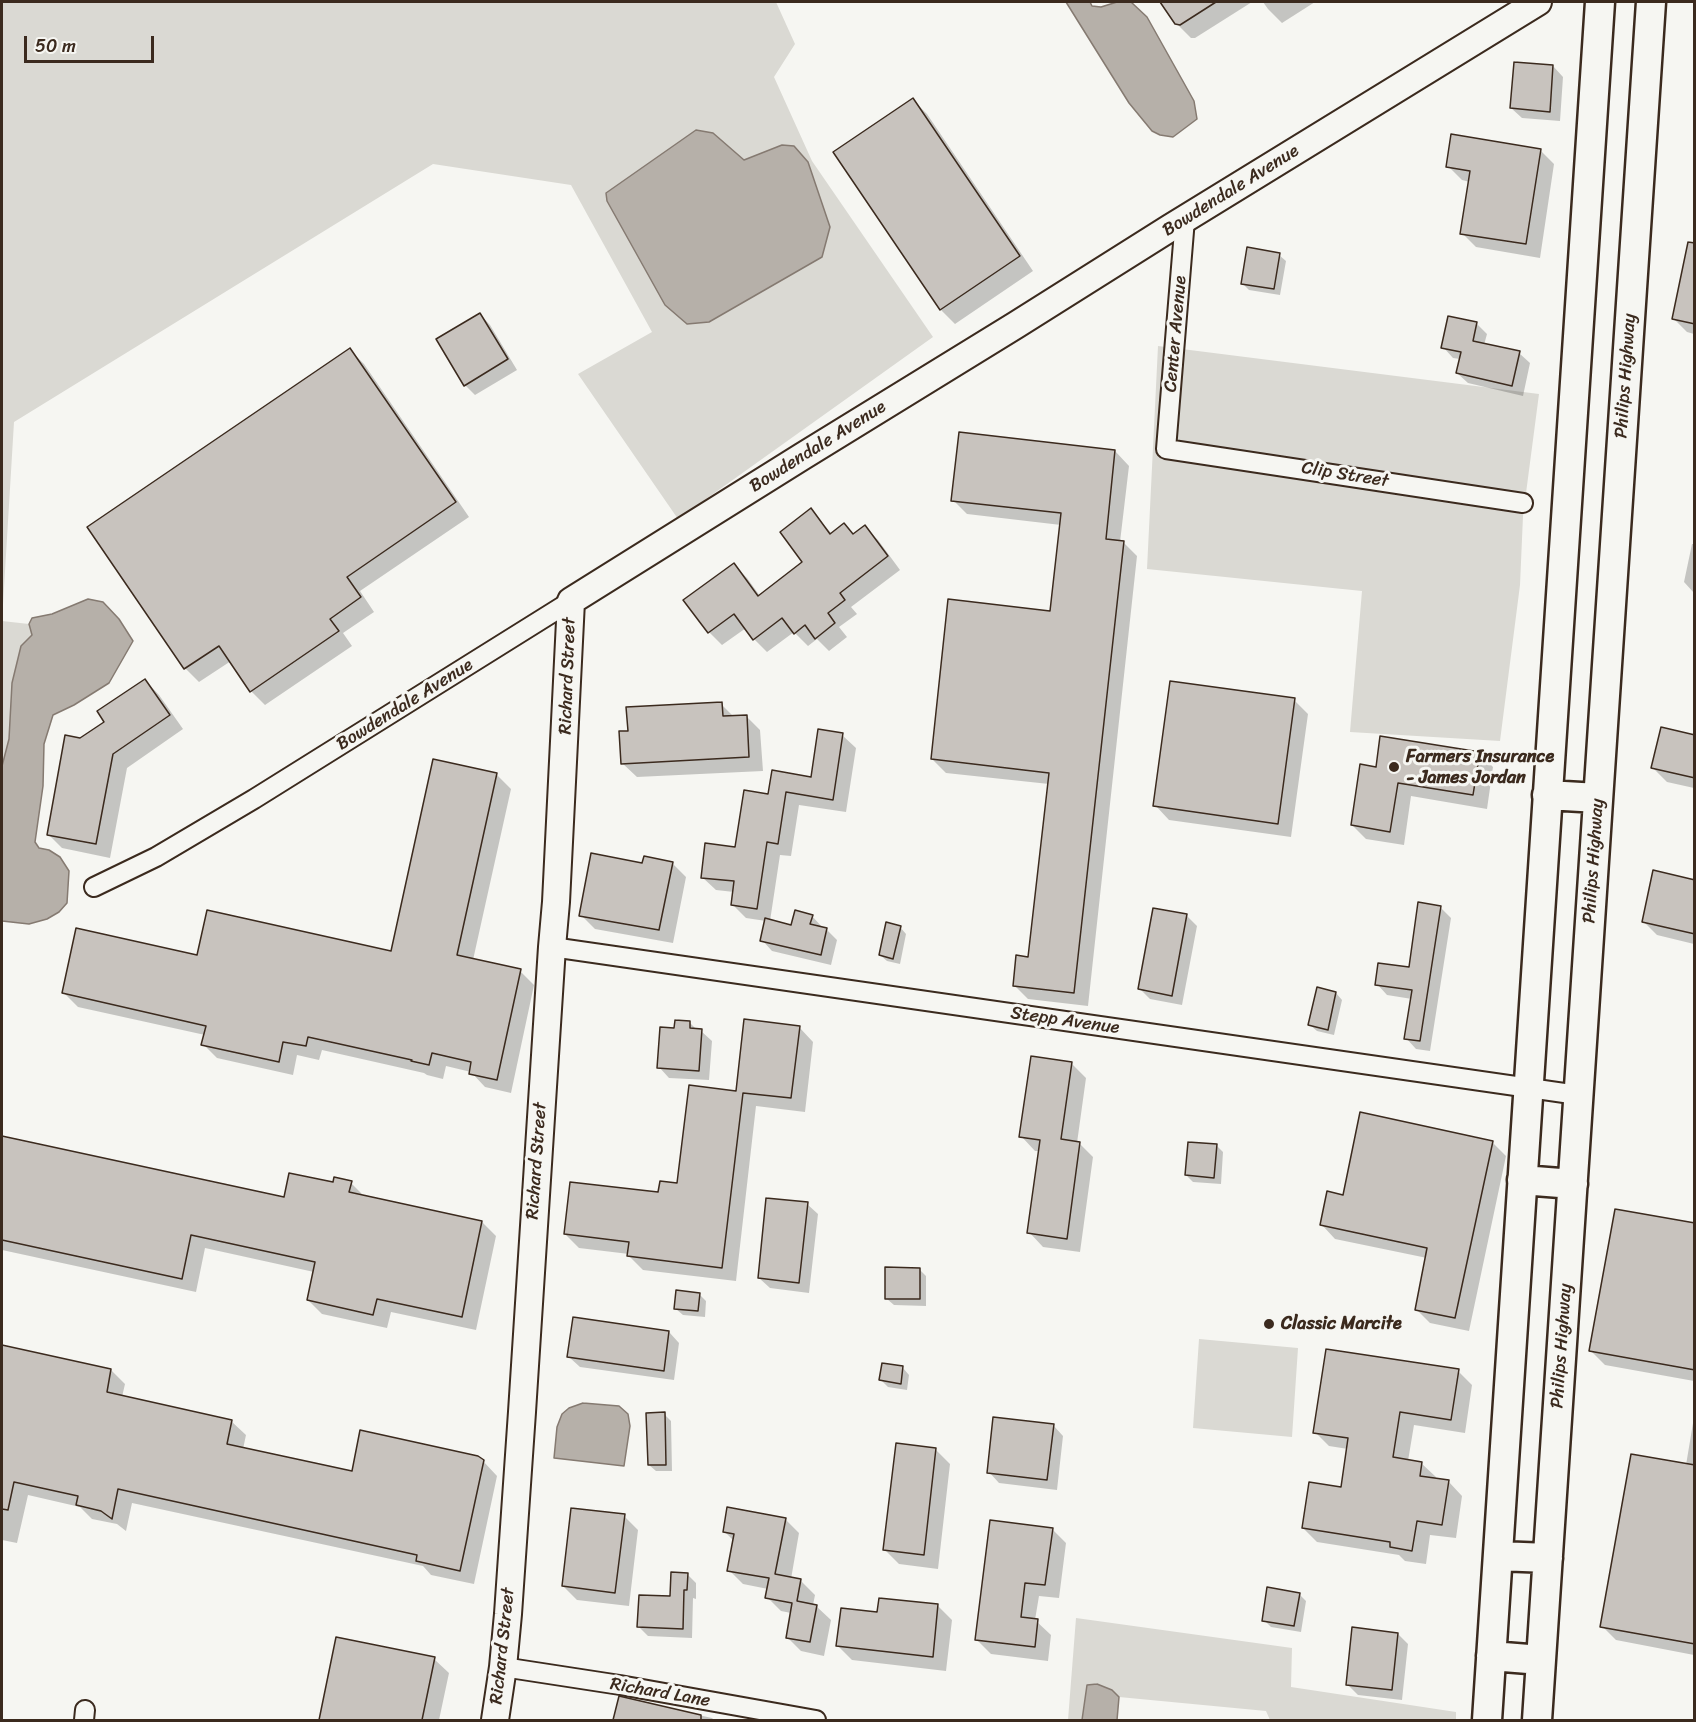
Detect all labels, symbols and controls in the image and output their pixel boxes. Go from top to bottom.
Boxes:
scale bar [27,24,158,62]
text: 50 m [35,30,76,62]
street label: Bowdendale Avenue [1159,140,1303,242]
street label: Center Avenue [1160,275,1192,393]
street label: Philips Highway [1611,313,1641,439]
street label: Bowdendale Avenue [746,396,890,498]
street label: Clip Street [1300,457,1390,493]
street label: Richard Street [555,617,581,735]
street label: Bowdendale Avenue [333,654,477,756]
place label: Farmers Insurance - James Jordan [1406,746,1554,789]
marker: Farmers Insurance - James Jordan [1387,760,1401,774]
street label: Philips Highway [1579,798,1609,924]
street label: Stepp Avenue [1009,1003,1121,1039]
street label: Richard Street [522,1102,552,1220]
street label: Philips Highway [1547,1283,1577,1409]
place label: Classic Marcite [1281,1313,1402,1335]
marker: Classic Marcite [1262,1317,1276,1331]
street label: Richard Street [486,1587,520,1705]
street label: Richard Lane [608,1674,712,1712]

